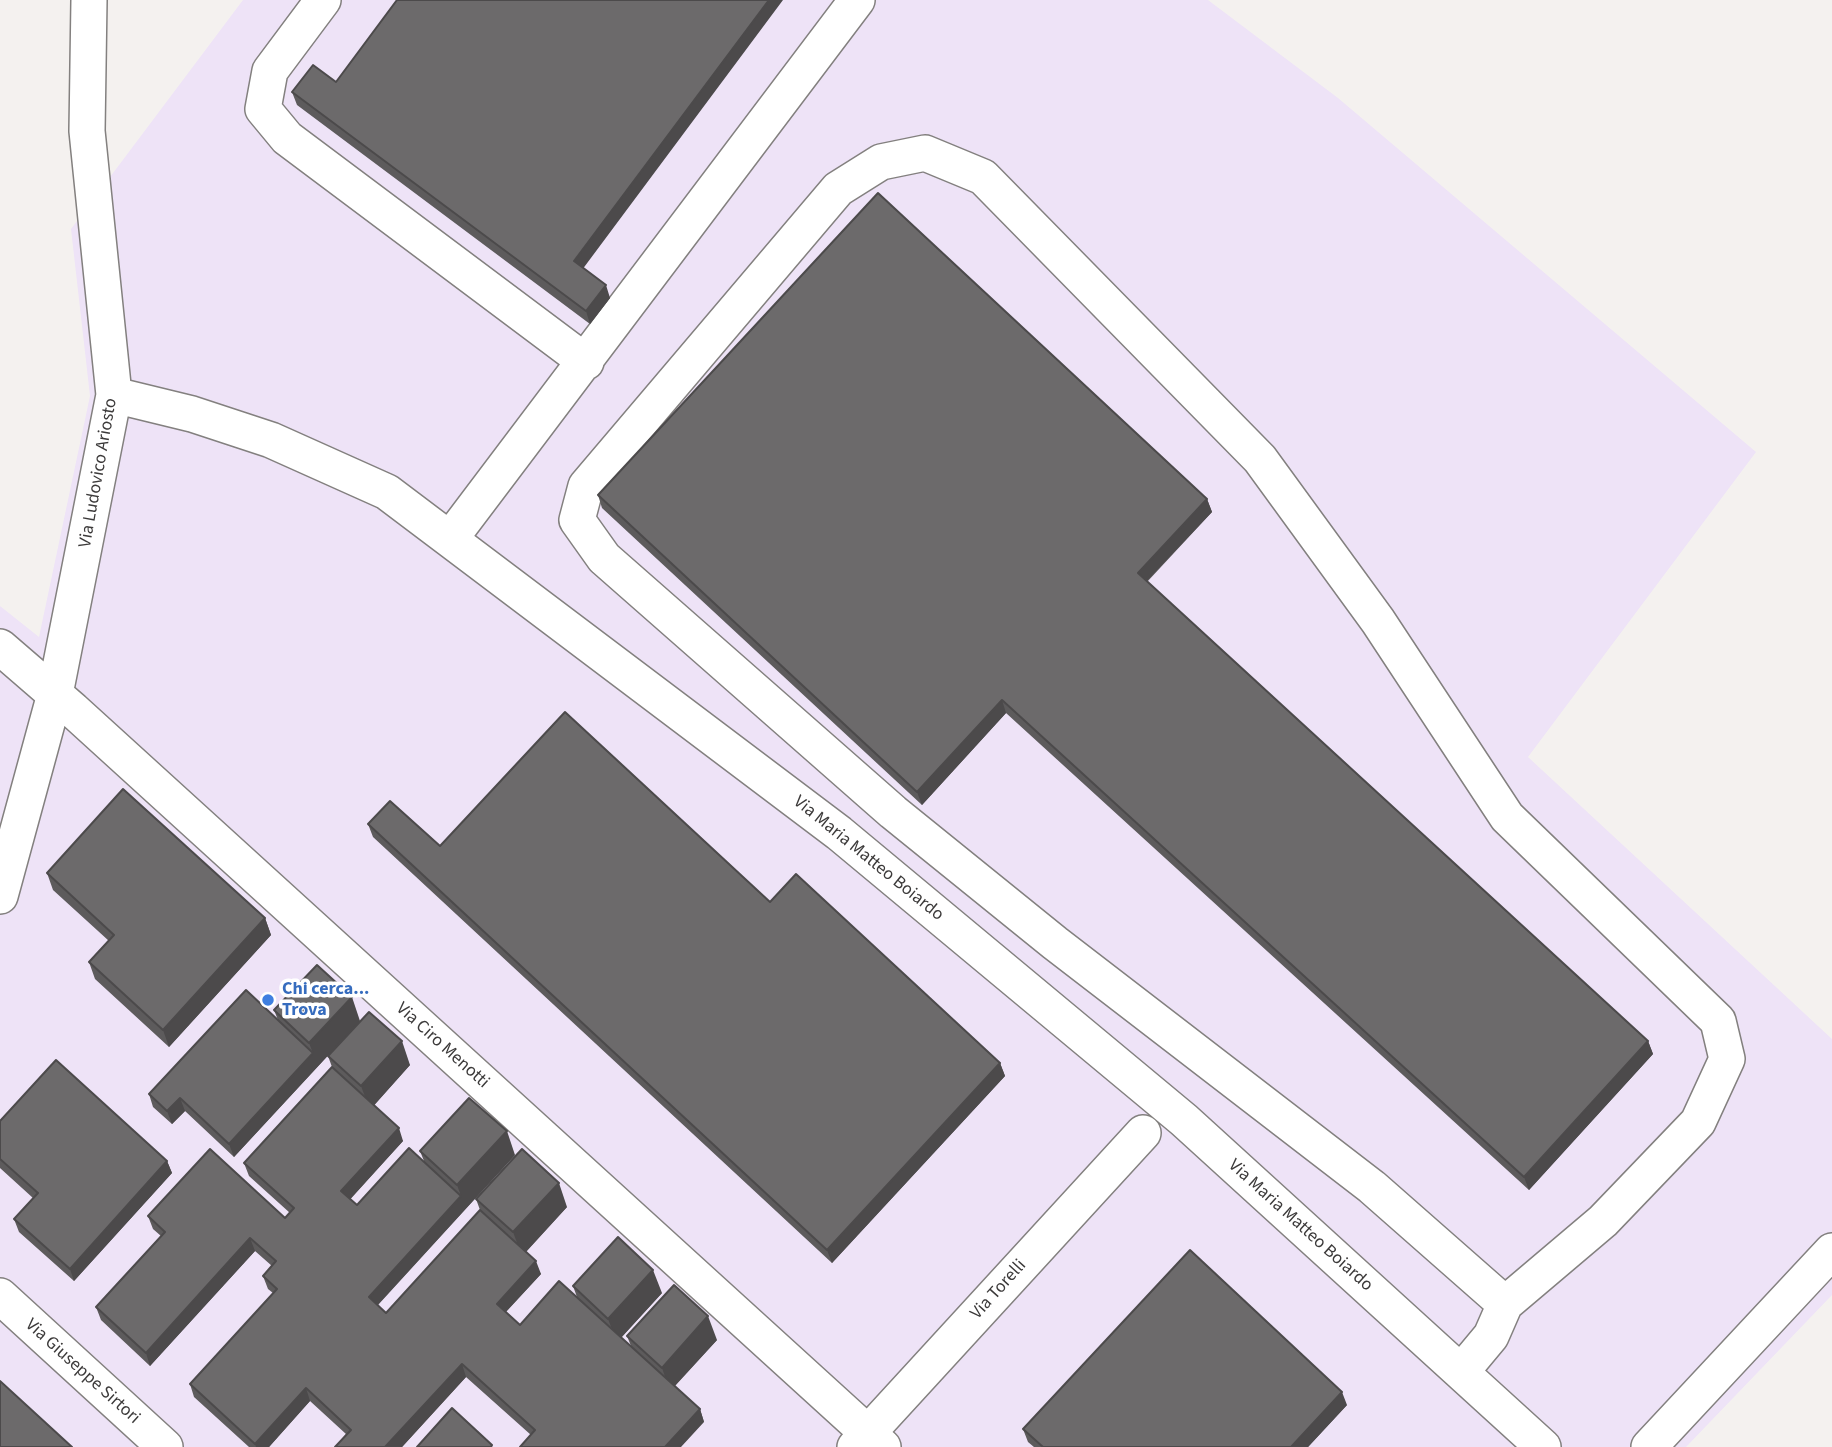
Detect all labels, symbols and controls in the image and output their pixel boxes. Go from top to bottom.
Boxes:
street label: Via Ludovico Ariosto [75,397,123,549]
street label: Via Maria Matteo Boiardo [788,792,948,926]
place label: Chi cerca... Trova [282,979,369,1021]
marker: Chi cerca... Trova [260,992,276,1008]
street label: Via Ciro Menotti [391,998,493,1094]
street label: Via Maria Matteo Boiardo [1223,1155,1377,1297]
street label: Via Torelli [966,1256,1032,1324]
street label: Via Giuseppe Sirtori [20,1315,144,1429]

